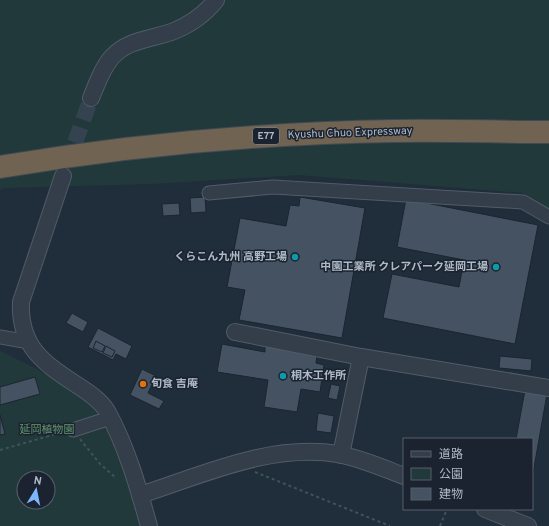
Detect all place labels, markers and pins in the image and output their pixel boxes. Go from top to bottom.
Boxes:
place label: くらこん九州 高野工場 [174,250,287,264]
marker: くらこん九州 高野工場 [290,252,300,262]
place label: 中園工業所 クレアパーク延岡工場 [320,260,488,274]
marker: 中園工業所 クレアパーク延岡工場 [491,262,501,272]
place label: 桐木工作所 [291,369,346,383]
marker: 桐木工作所 [278,371,288,381]
place label: 旬食 吉庵 [151,377,199,391]
marker: 旬食 吉庵 [138,379,148,389]

